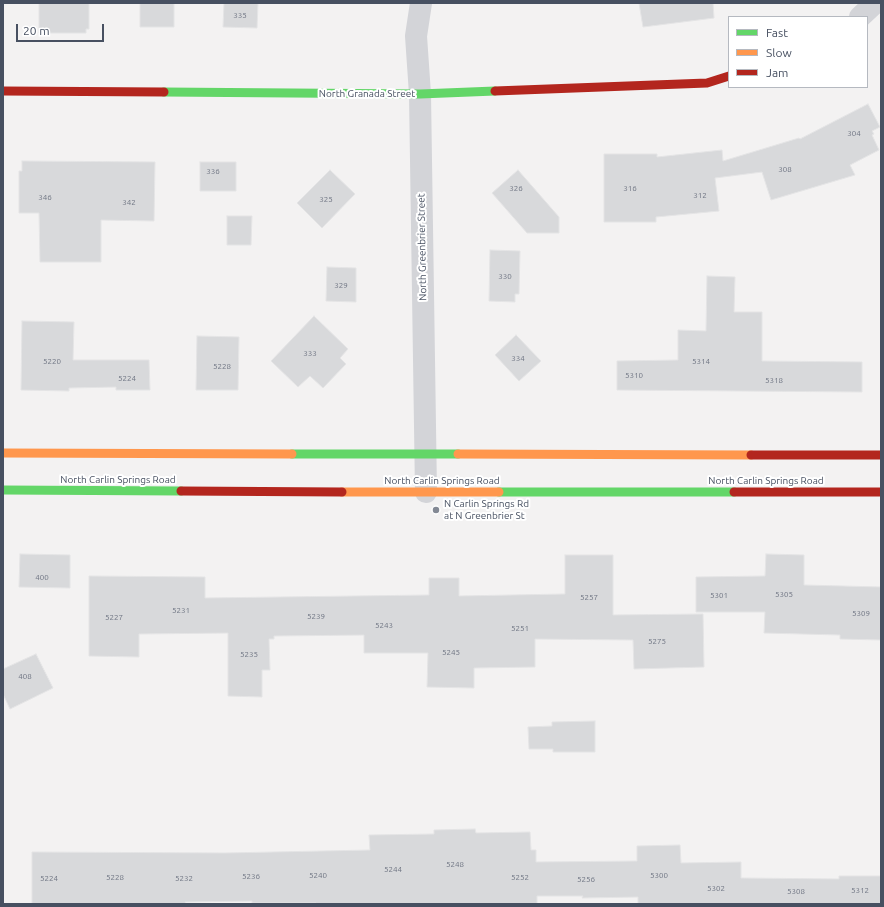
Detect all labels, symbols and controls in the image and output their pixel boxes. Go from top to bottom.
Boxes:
house number: 335 [233,10,247,20]
scale bar [18,16,106,42]
legend [728,16,868,88]
text: 20 m [23,24,50,37]
text: Fast [766,26,788,39]
text: Slow [766,46,792,59]
text: Jam [766,66,788,79]
street label: North Granada Street [319,88,415,100]
house number: 304 [847,128,861,138]
house number: 308 [778,164,792,174]
house number: 336 [206,166,220,176]
house number: 326 [509,183,523,193]
house number: 316 [623,183,637,193]
house number: 312 [693,190,707,200]
house number: 346 [38,192,52,202]
street label: North Greenbrier Street [415,193,429,301]
house number: 325 [319,194,333,204]
house number: 342 [122,197,136,207]
house number: 330 [498,271,512,281]
house number: 329 [334,280,348,290]
house number: 333 [303,348,317,358]
house number: 334 [511,353,525,363]
house number: 5220 [43,356,61,366]
house number: 5314 [692,356,710,366]
house number: 5228 [213,361,231,371]
house number: 5310 [625,370,643,380]
house number: 5224 [118,373,136,383]
house number: 5318 [765,375,783,385]
street label: North Carlin Springs Road [60,474,176,486]
street label: North Carlin Springs Road [384,475,500,487]
street label: North Carlin Springs Road [708,475,824,487]
place label: N Carlin Springs Rd at N Greenbrier St [444,498,529,522]
marker: N Carlin Springs Rd at N Greenbrier St [431,505,441,515]
house number: 400 [35,572,49,582]
house number: 5305 [775,589,793,599]
house number: 5301 [710,590,728,600]
house number: 5257 [580,592,598,602]
house number: 5231 [172,605,190,615]
house number: 5309 [852,608,870,618]
house number: 5239 [307,611,325,621]
house number: 5227 [105,612,123,622]
house number: 5243 [375,620,393,630]
house number: 5251 [511,623,529,633]
house number: 5275 [648,636,666,646]
house number: 5245 [442,647,460,657]
house number: 5235 [240,649,258,659]
house number: 408 [18,671,32,681]
house number: 5248 [446,859,464,869]
house number: 5244 [384,864,402,874]
house number: 5240 [309,870,327,880]
house number: 5300 [650,870,668,880]
house number: 5236 [242,871,260,881]
house number: 5228 [106,872,124,882]
house number: 5252 [511,872,529,882]
house number: 5224 [40,873,58,883]
house number: 5232 [175,873,193,883]
house number: 5256 [577,874,595,884]
house number: 5302 [707,883,725,893]
house number: 5312 [851,885,869,895]
house number: 5308 [787,886,805,896]

